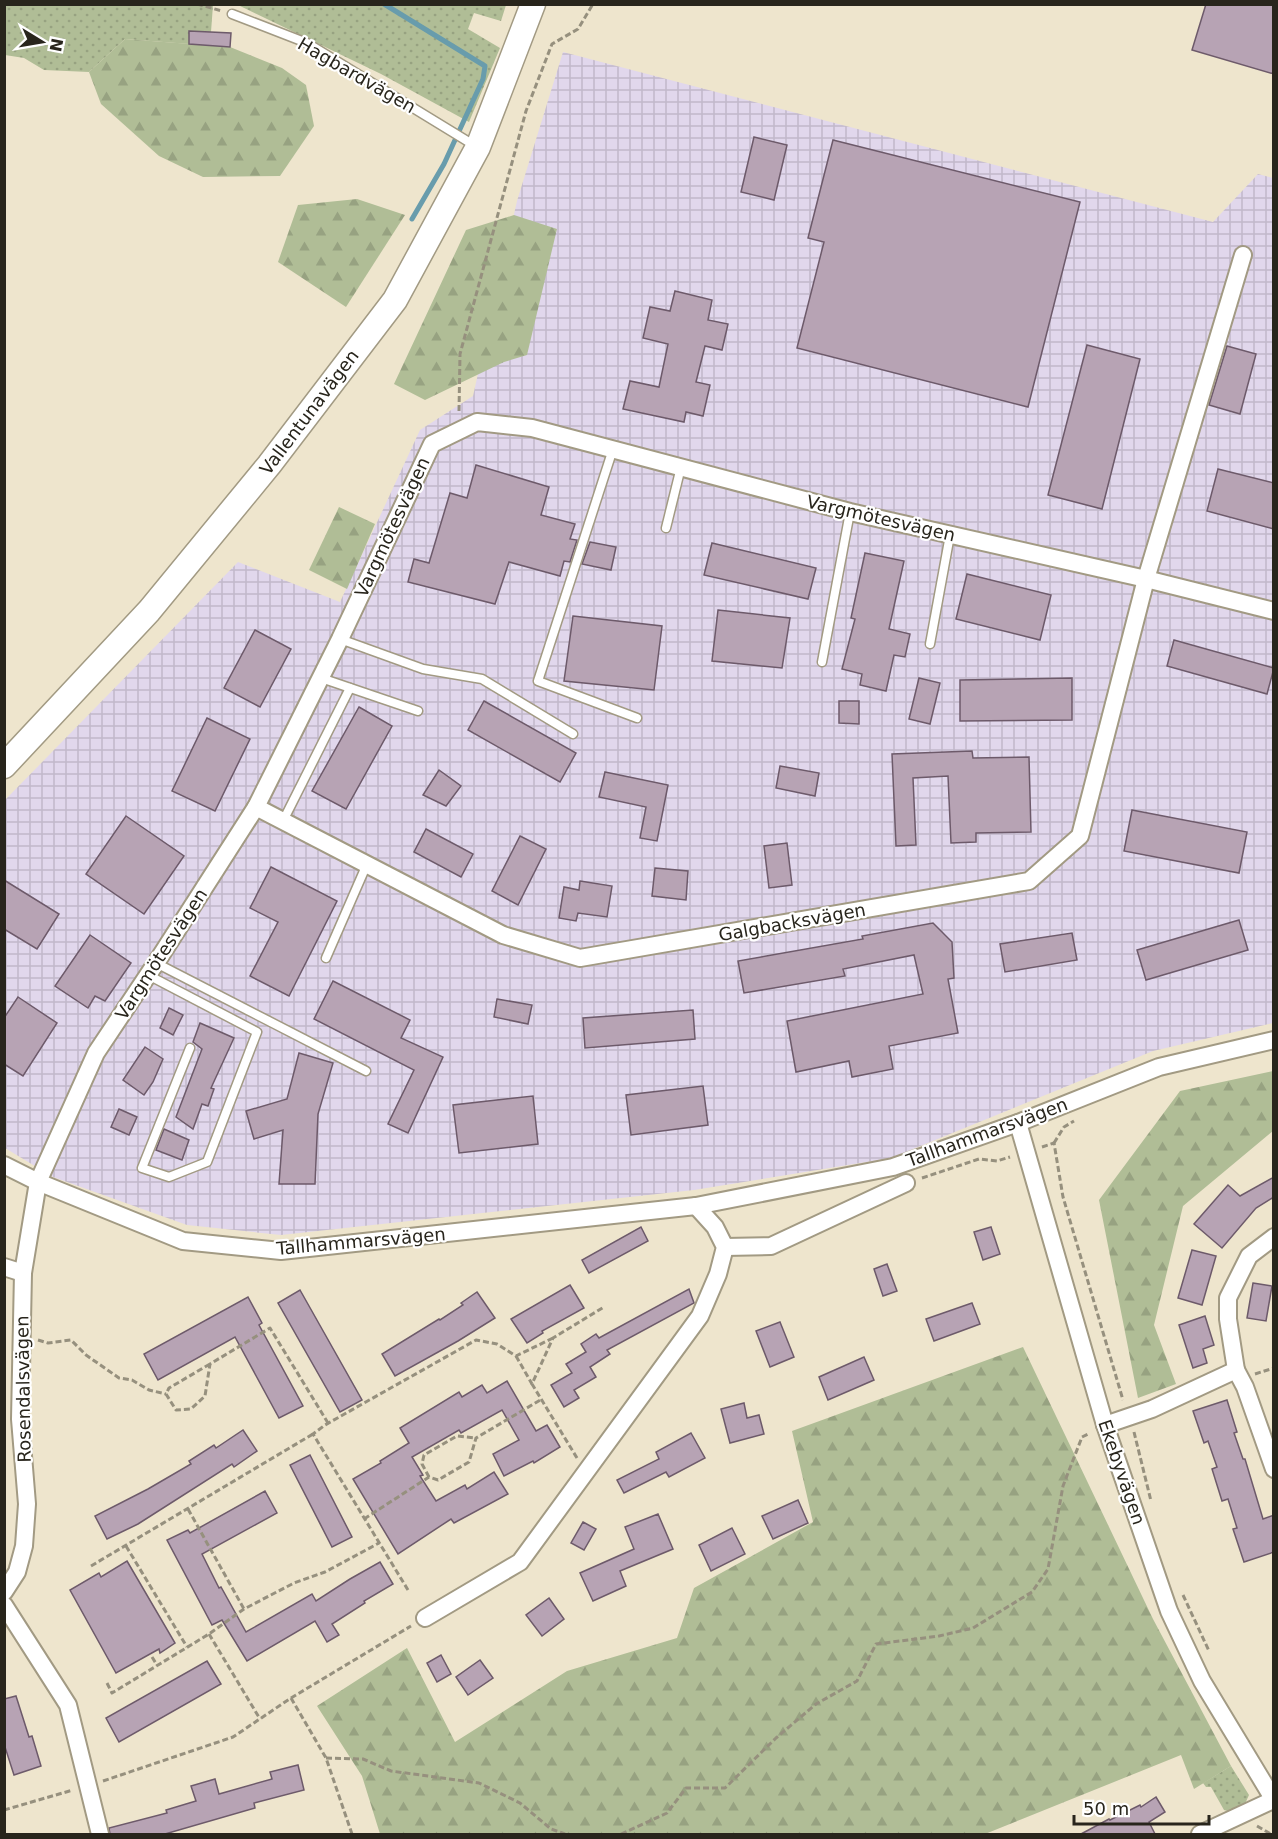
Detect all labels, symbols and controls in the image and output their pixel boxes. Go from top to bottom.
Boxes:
north arrow [12,12,72,72]
street label: Hagbardvägen [294,33,420,117]
text: N [46,36,67,53]
street label: Vallentunavägen [255,345,363,479]
street label: Vargmötesvägen [350,454,434,600]
street label: Vargmötesvägen [805,491,957,545]
street label: Vargmötesvägen [111,884,211,1024]
street label: Galgbacksvägen [717,899,867,945]
street label: Tallhammarsvägen [903,1093,1070,1171]
street label: Tallhammarsvägen [274,1223,447,1259]
street label: Rosendalsvägen [11,1315,35,1463]
street label: Ekebyvägen [1094,1417,1150,1527]
scale bar [1074,1788,1209,1826]
text: 50 m [1083,1798,1129,1819]

